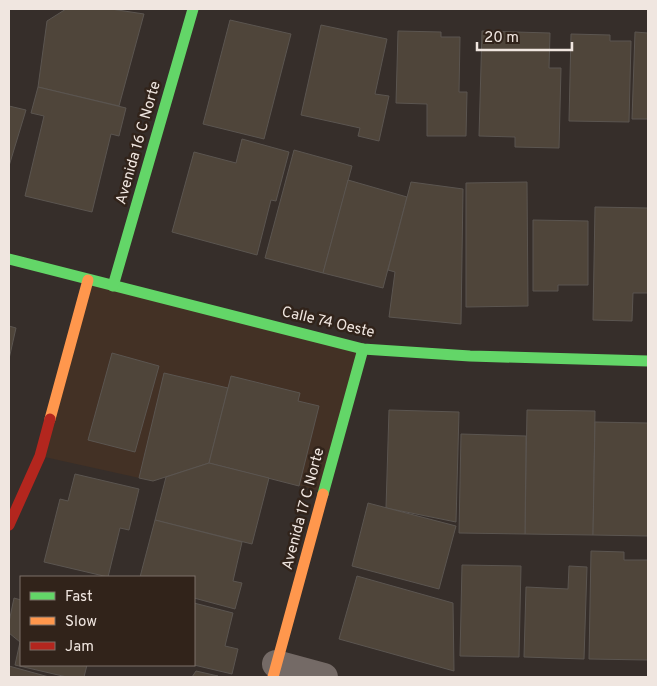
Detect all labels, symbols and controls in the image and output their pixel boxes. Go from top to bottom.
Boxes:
scale bar [477,20,572,52]
text: 20 m [484,29,519,48]
street label: Avenida 16 C Norte [112,79,166,207]
street label: Calle 74 Oeste [280,303,376,343]
street label: Avenida 17 C Norte [279,446,329,572]
legend [20,576,195,666]
text: Fast [65,588,93,607]
text: Slow [65,613,97,632]
text: Jam [65,638,94,657]

